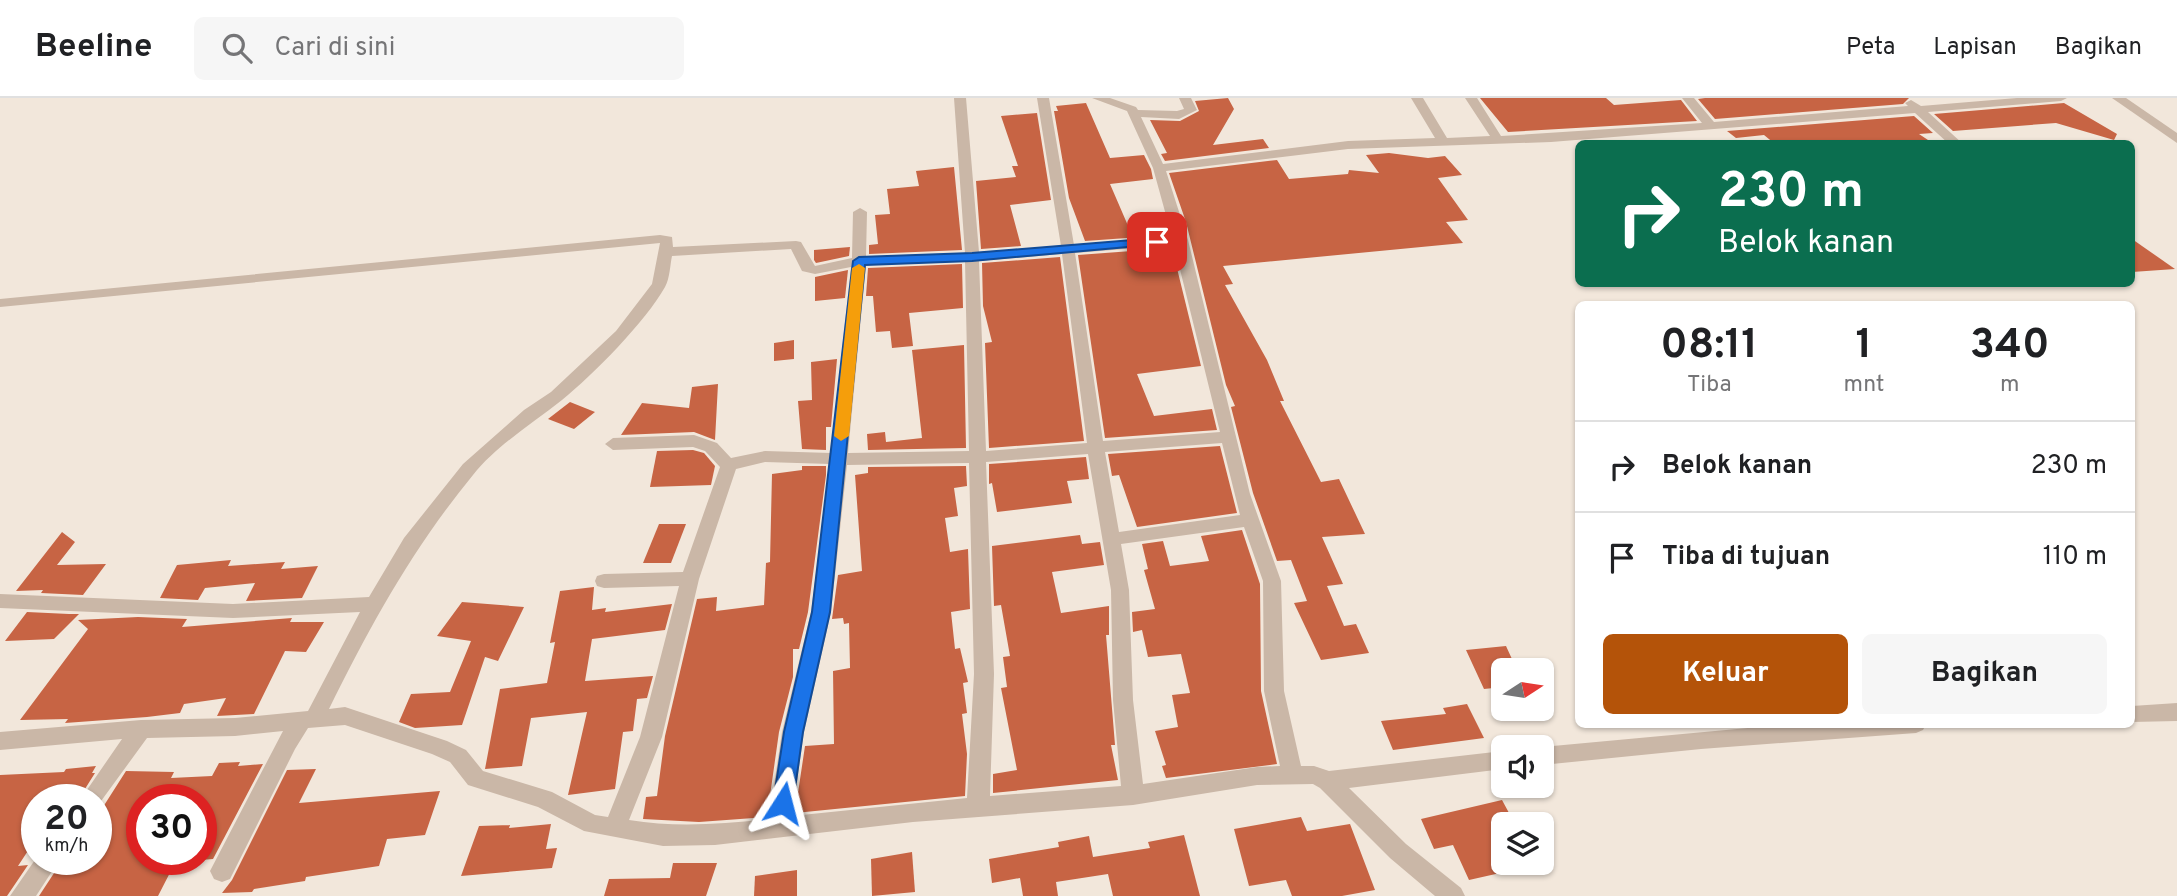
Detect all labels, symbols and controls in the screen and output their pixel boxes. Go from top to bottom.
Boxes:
search box [194,17,684,80]
text: Beeline [35,27,152,69]
icon: search [218,29,256,67]
text: Cari di sini [274,32,395,65]
text: Peta [1846,33,1895,63]
text: Lapisan [1933,33,2017,63]
text: Bagikan [2055,33,2142,63]
text: 230 m [1718,163,1864,225]
icon: right [1603,168,1694,259]
pin [1127,212,1187,272]
icon: arrive [1138,223,1176,261]
text: Belok kanan [1718,224,1894,264]
text: 08:11 [1660,320,1758,373]
text: 1 [1856,320,1872,373]
text: 340 [1970,320,2050,373]
text: Tiba [1687,371,1732,400]
text: mnt [1843,371,1885,400]
text: m [2000,371,2019,400]
icon: right [1603,448,1641,486]
text: Belok kanan [1662,450,1812,483]
text: 230 m [2031,450,2107,483]
icon: arrive [1603,539,1641,577]
text: Tiba di tujuan [1662,541,1830,574]
text: 110 m [2043,541,2107,574]
button: Keluar [1603,634,1848,714]
button: Bagikan [1862,634,2107,714]
north arrow [1491,658,1554,721]
map controls [1491,658,1554,875]
button: sound [1491,735,1554,798]
position arrow [746,766,820,840]
speed limit sign: 30 [126,784,217,875]
text: 20 [44,798,89,842]
button: layers [1491,812,1554,875]
text: km/h [45,835,88,858]

